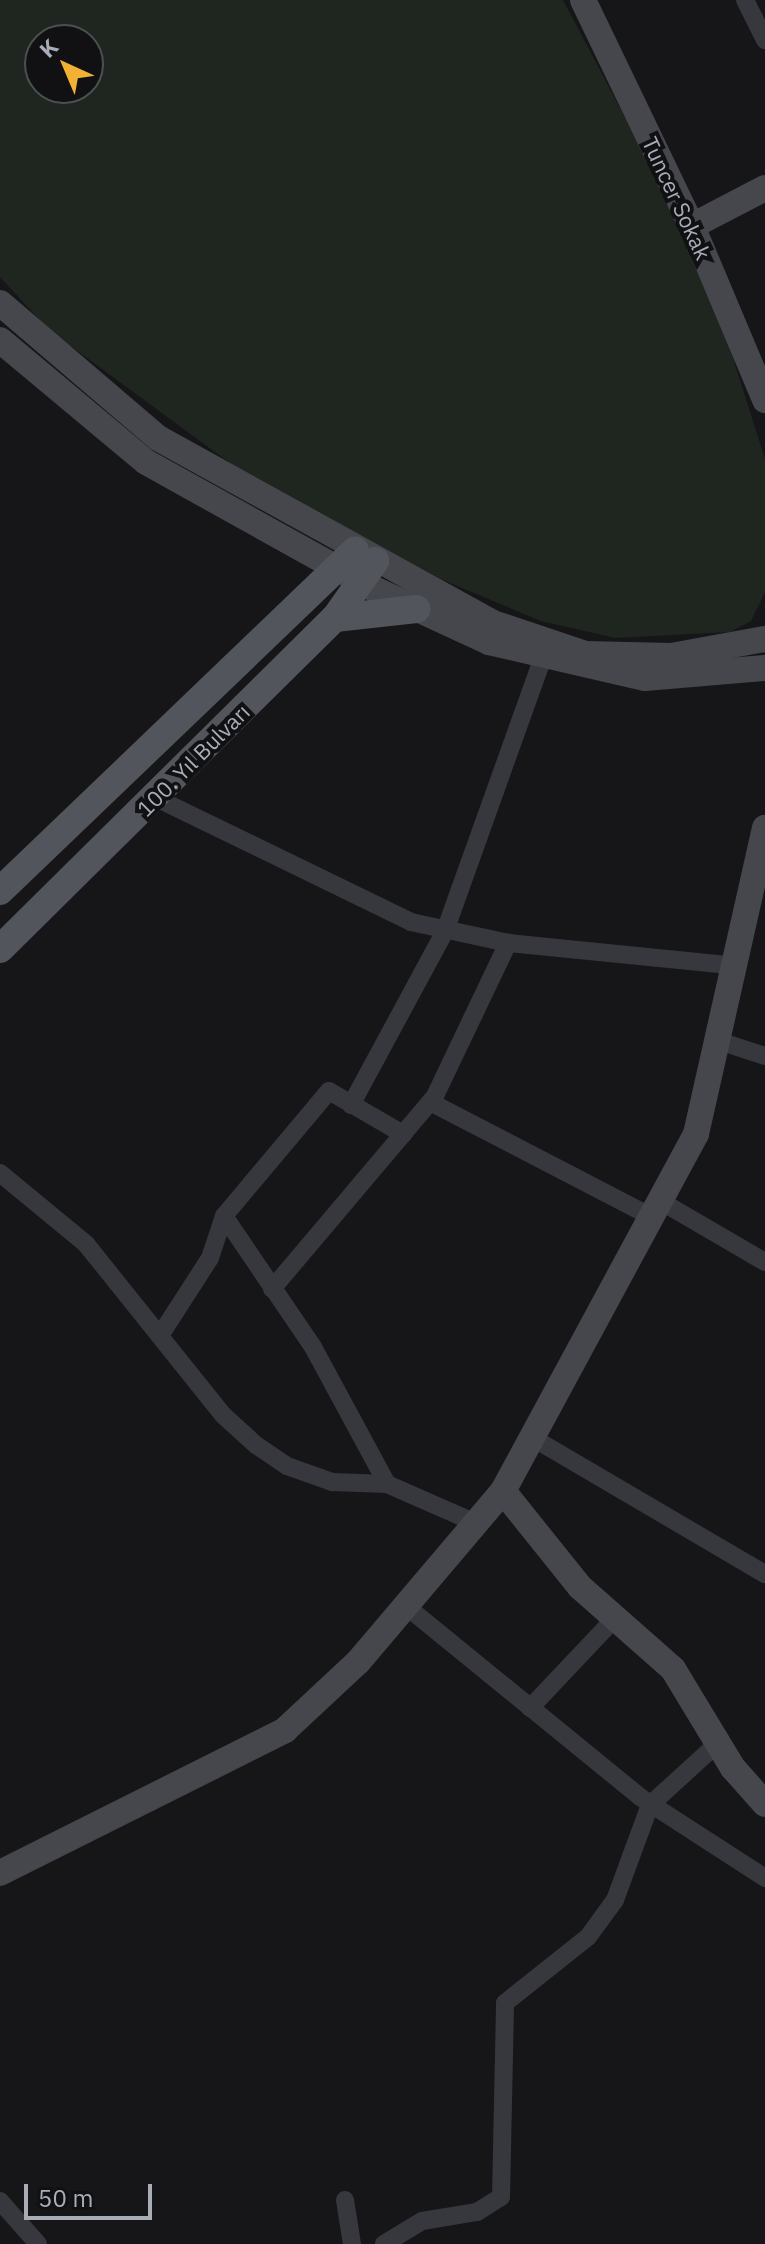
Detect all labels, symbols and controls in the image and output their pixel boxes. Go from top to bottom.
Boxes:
north arrow [24,24,104,104]
text: K [33,32,64,64]
street label: Tuncer Sokak [637,132,717,264]
street label: 100. Yıl Bulvarı [131,698,255,822]
scale bar [28,2168,156,2218]
text: 50 m [38,2182,93,2214]

